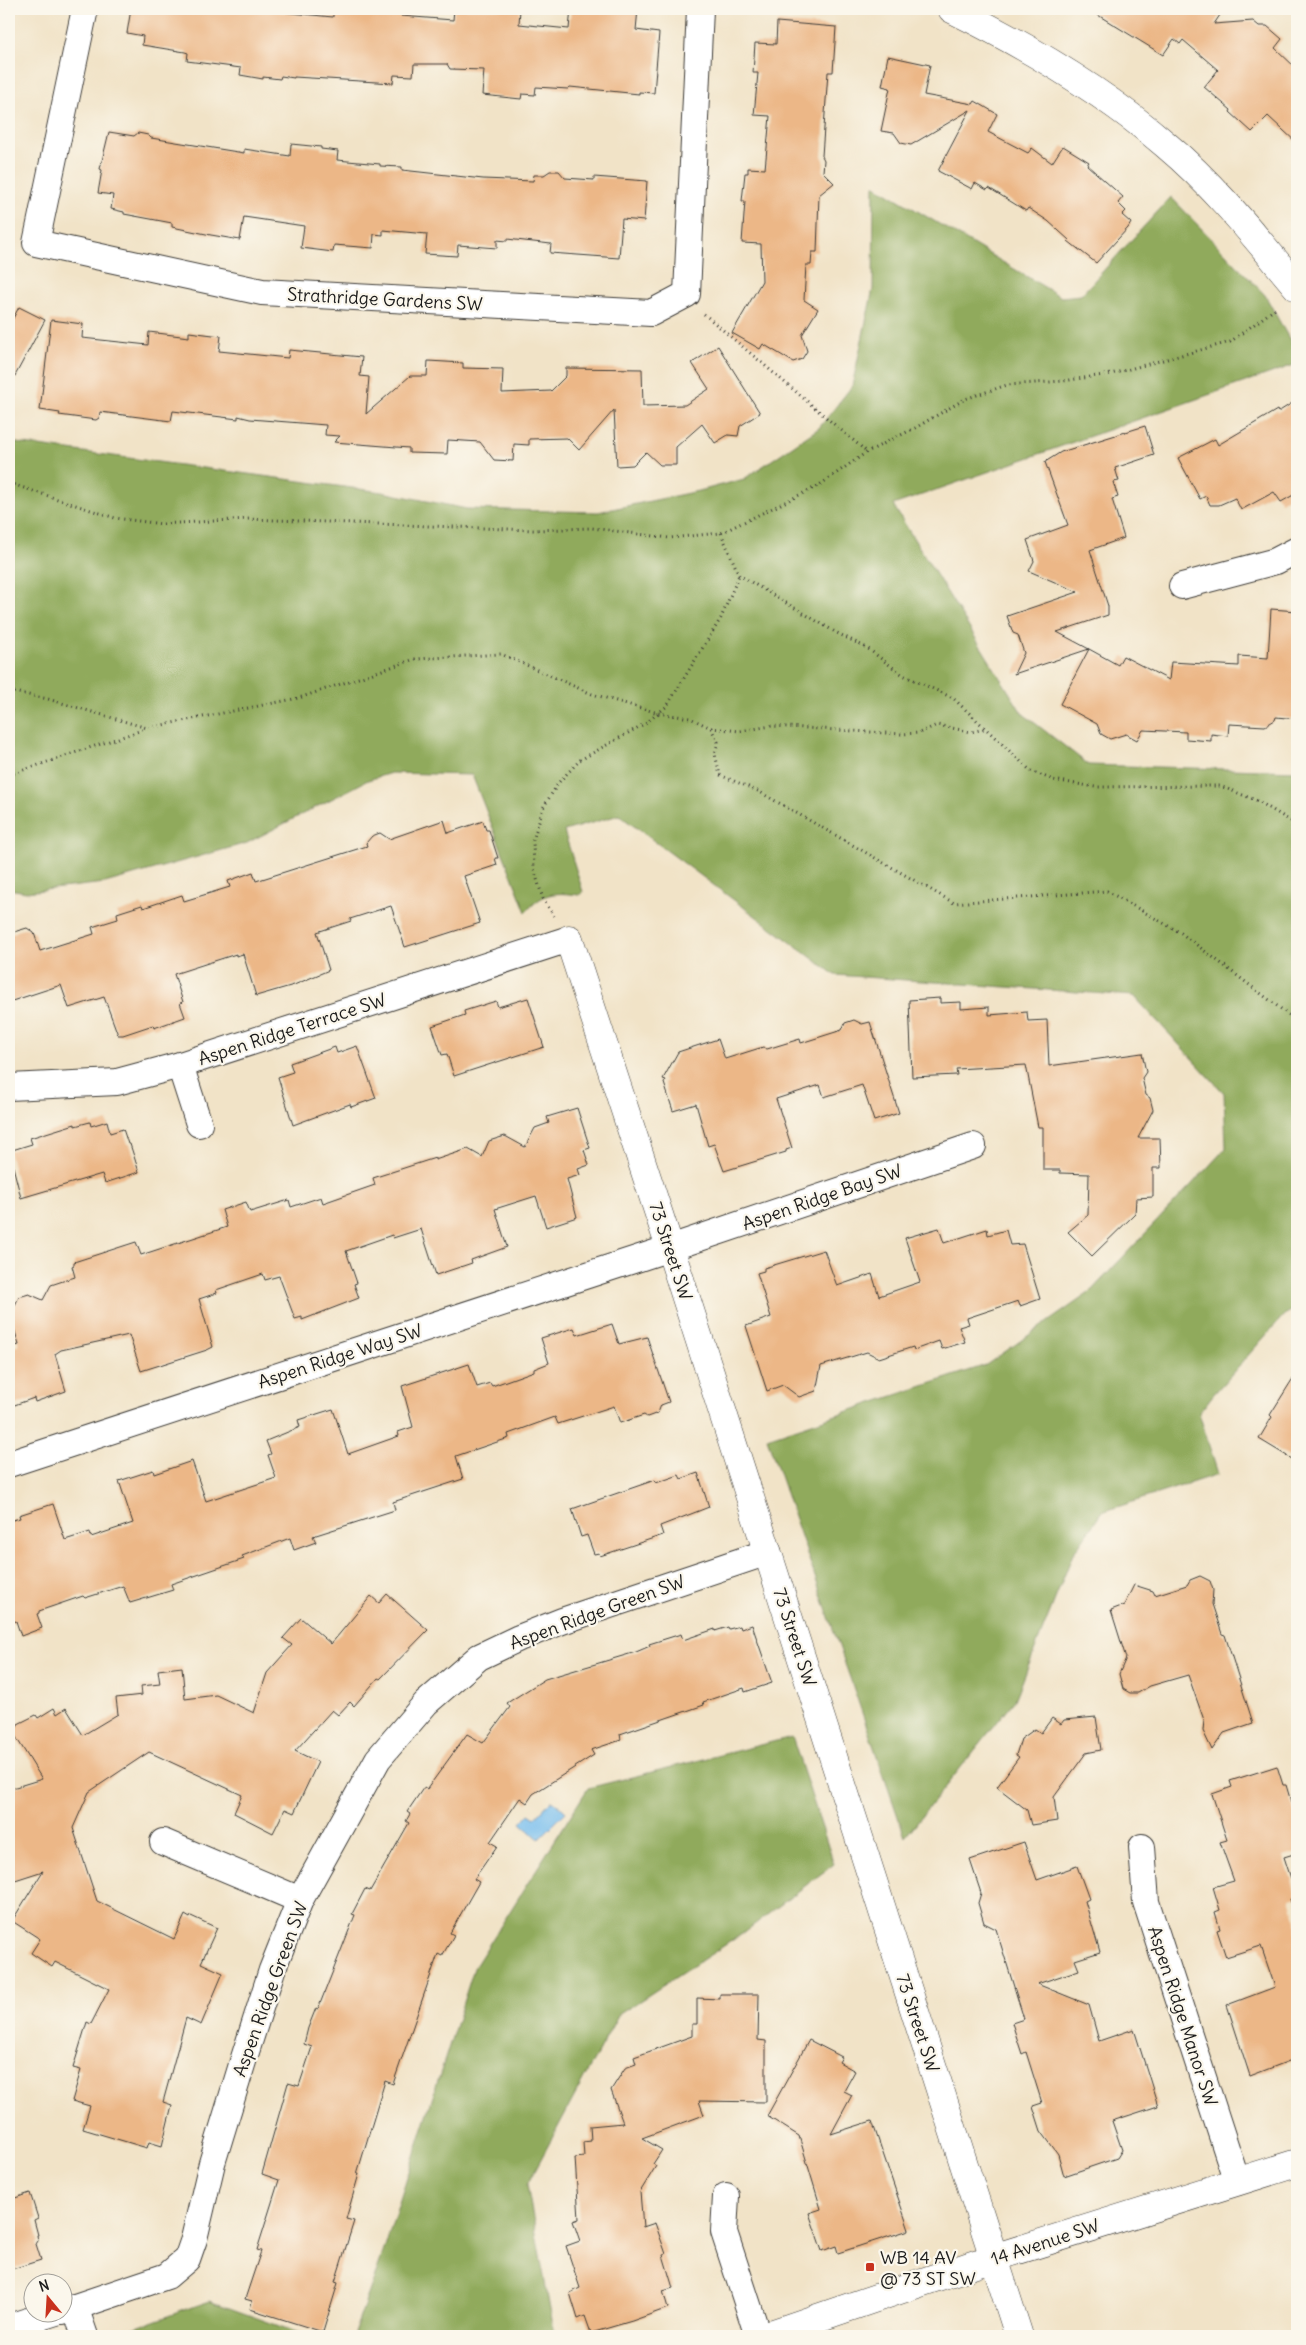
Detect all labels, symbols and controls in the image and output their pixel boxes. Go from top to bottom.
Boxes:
street label: Strathridge Gardens SW [287,282,483,316]
street label: Aspen Ridge Terrace SW [195,988,389,1070]
street label: Aspen Ridge Bay SW [739,1159,905,1235]
street label: 73 Street SW [644,1199,698,1303]
street label: Aspen Ridge Way SW [255,1319,425,1393]
street label: Aspen Ridge Green SW [506,1570,688,1654]
street label: 73 Street SW [768,1585,822,1689]
street label: Aspen Ridge Green SW [228,1898,312,2080]
street label: Aspen Ridge Manor SW [1143,1923,1223,2109]
street label: 73 Street SW [891,1971,945,2075]
street label: 14 Avenue SW [988,2214,1102,2270]
place label: WB 14 AV @ 73 ST SW [880,2246,976,2290]
marker: WB 14 AV @ 73 ST SW [864,2261,876,2273]
north arrow [22,2272,72,2322]
text: N [37,2276,51,2296]

